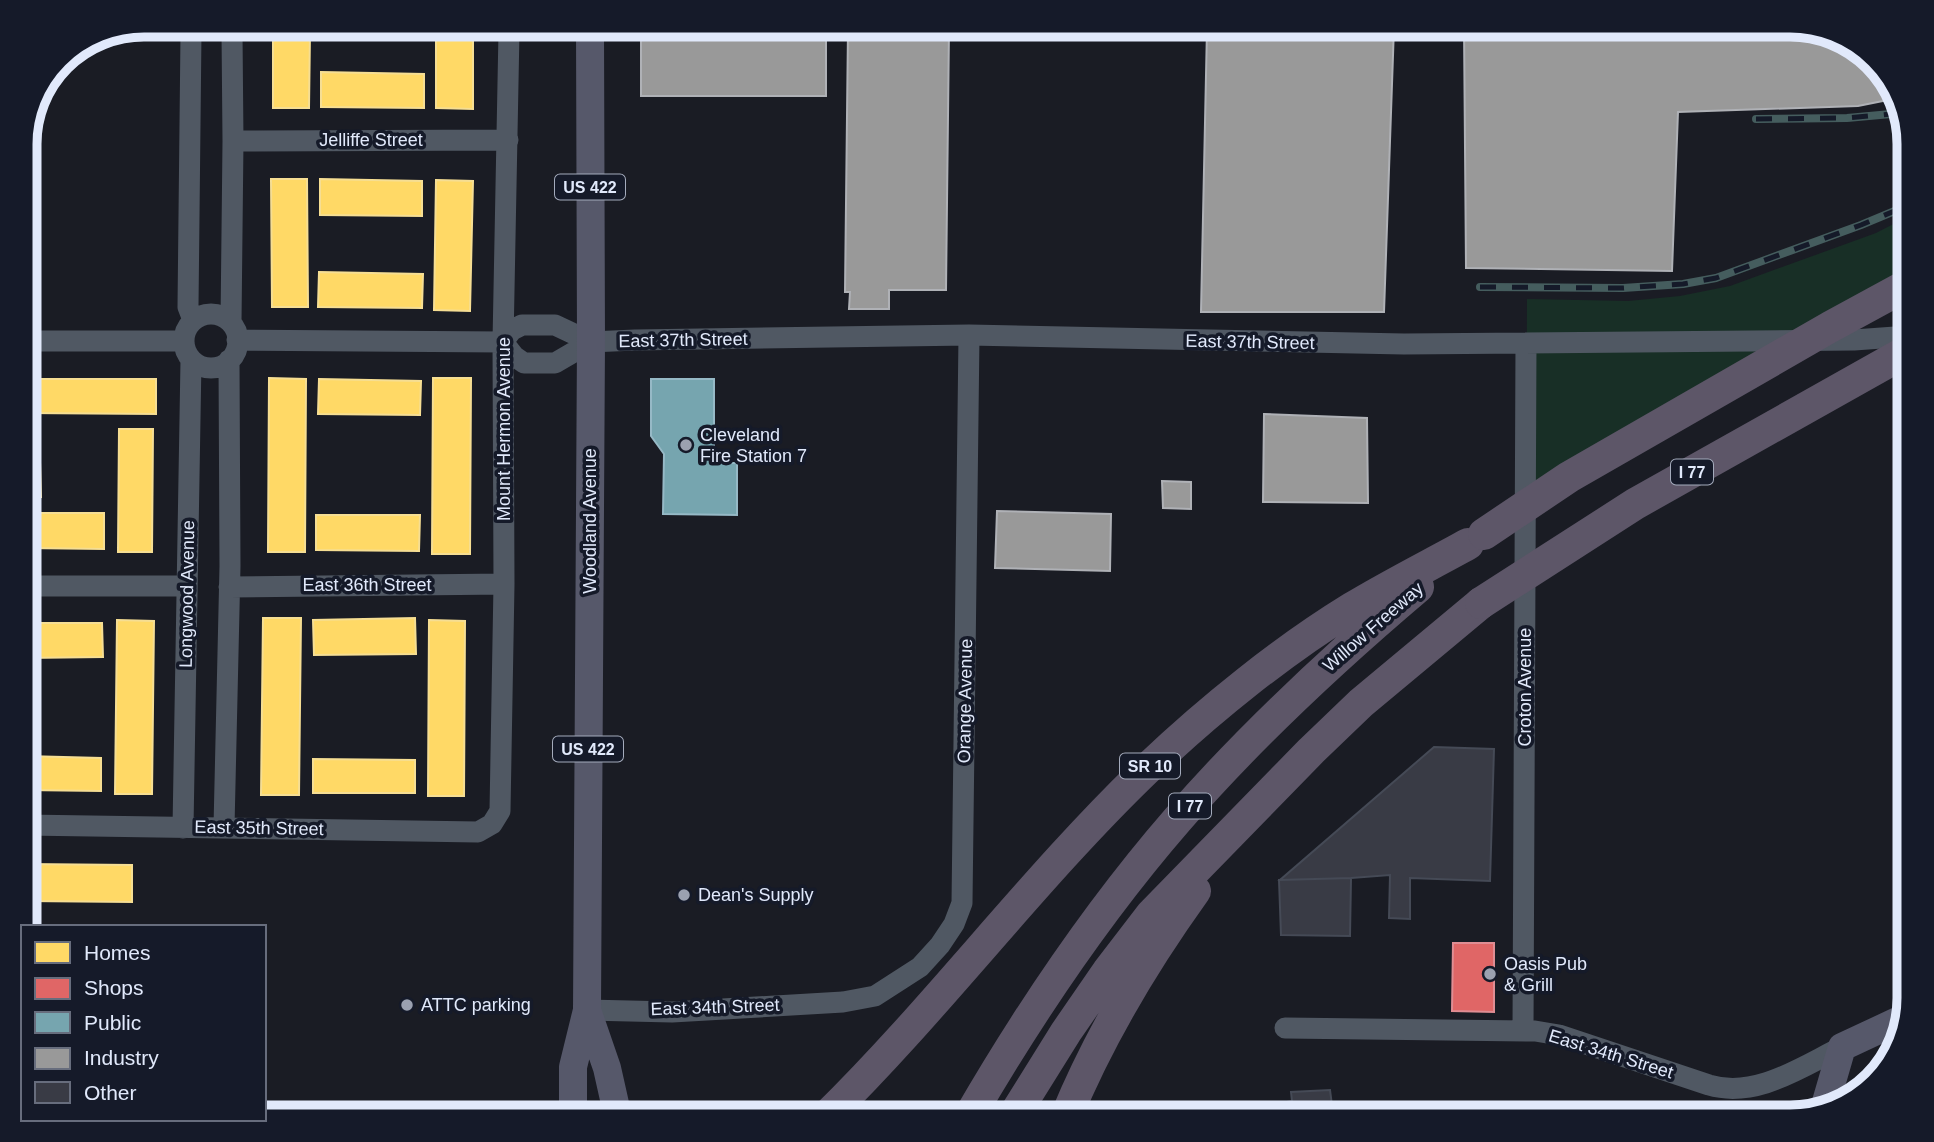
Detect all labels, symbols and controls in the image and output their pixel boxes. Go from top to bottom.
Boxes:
street label: Jelliffe Street [319,130,423,150]
road number: US 422 [555,174,625,200]
street label: East 37th Street [618,329,748,351]
street label: East 37th Street [1185,331,1315,353]
street label: Mount Hermon Avenue [494,337,514,521]
place label: Cleveland Fire Station 7 [700,425,807,466]
marker: Cleveland Fire Station 7 [678,437,694,453]
street label: Woodland Avenue [580,448,600,594]
road number: I 77 [1671,460,1713,485]
street label: Longwood Avenue [176,520,198,668]
street label: East 36th Street [302,575,432,595]
street label: Willow Freeway [1319,578,1427,676]
street label: Croton Avenue [1515,628,1535,746]
street label: Orange Avenue [954,638,976,764]
road number: US 422 [553,736,623,762]
road number: SR 10 [1120,754,1180,778]
road number: I 77 [1169,793,1211,818]
street label: East 35th Street [194,817,324,839]
place label: Dean's Supply [698,885,814,905]
marker: Dean's Supply [676,887,692,903]
legend [21,925,266,1121]
text: Homes [84,941,151,964]
place label: Oasis Pub & Grill [1504,954,1587,995]
marker: Oasis Pub & Grill [1482,966,1498,982]
text: Shops [84,976,144,999]
place label: ATTC parking [421,995,531,1015]
street label: East 34th Street [650,995,780,1019]
marker: ATTC parking [399,997,415,1013]
text: Public [84,1011,141,1034]
street label: East 34th Street [1546,1026,1676,1082]
text: Industry [84,1046,159,1069]
text: Other [84,1081,137,1104]

